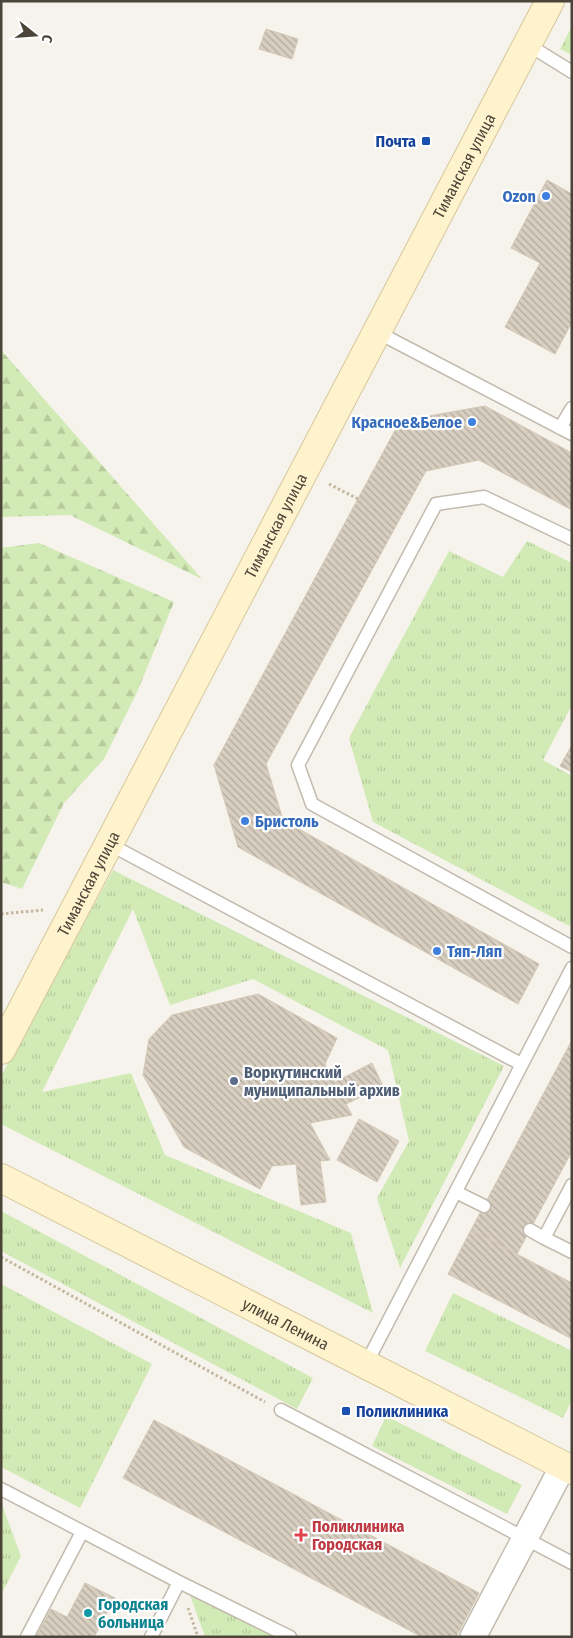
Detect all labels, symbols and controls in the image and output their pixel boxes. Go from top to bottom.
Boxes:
north arrow [10,10,60,60]
text: С [38,33,56,45]
street label: Тиманская улица [429,110,499,222]
place label: Почта [376,132,416,151]
marker: Почта [420,135,432,147]
place label: Ozon [503,187,536,206]
marker: Ozon [540,190,552,202]
place label: Красное&Белое [352,413,462,432]
marker: Красное&Белое [466,416,478,428]
street label: Тиманская улица [241,470,311,581]
place label: Бристоль [255,812,319,831]
marker: Бристоль [239,815,251,827]
street label: Тиманская улица [53,828,124,939]
place label: Тяп-Ляп [447,942,502,961]
marker: Тяп-Ляп [431,945,443,957]
place label: Воркутинский муниципальный архив [244,1063,400,1100]
marker: Воркутинский муниципальный архив [228,1075,240,1087]
street label: улица Ленина [239,1294,332,1354]
place label: Поликлиника [356,1402,448,1421]
marker: Поликлиника [340,1405,352,1417]
place label: Поликлиника Городская [312,1517,404,1554]
marker: Поликлиника Городская [294,1528,308,1542]
place label: Городская больница [98,1595,168,1632]
marker: Городская больница [82,1607,94,1619]

